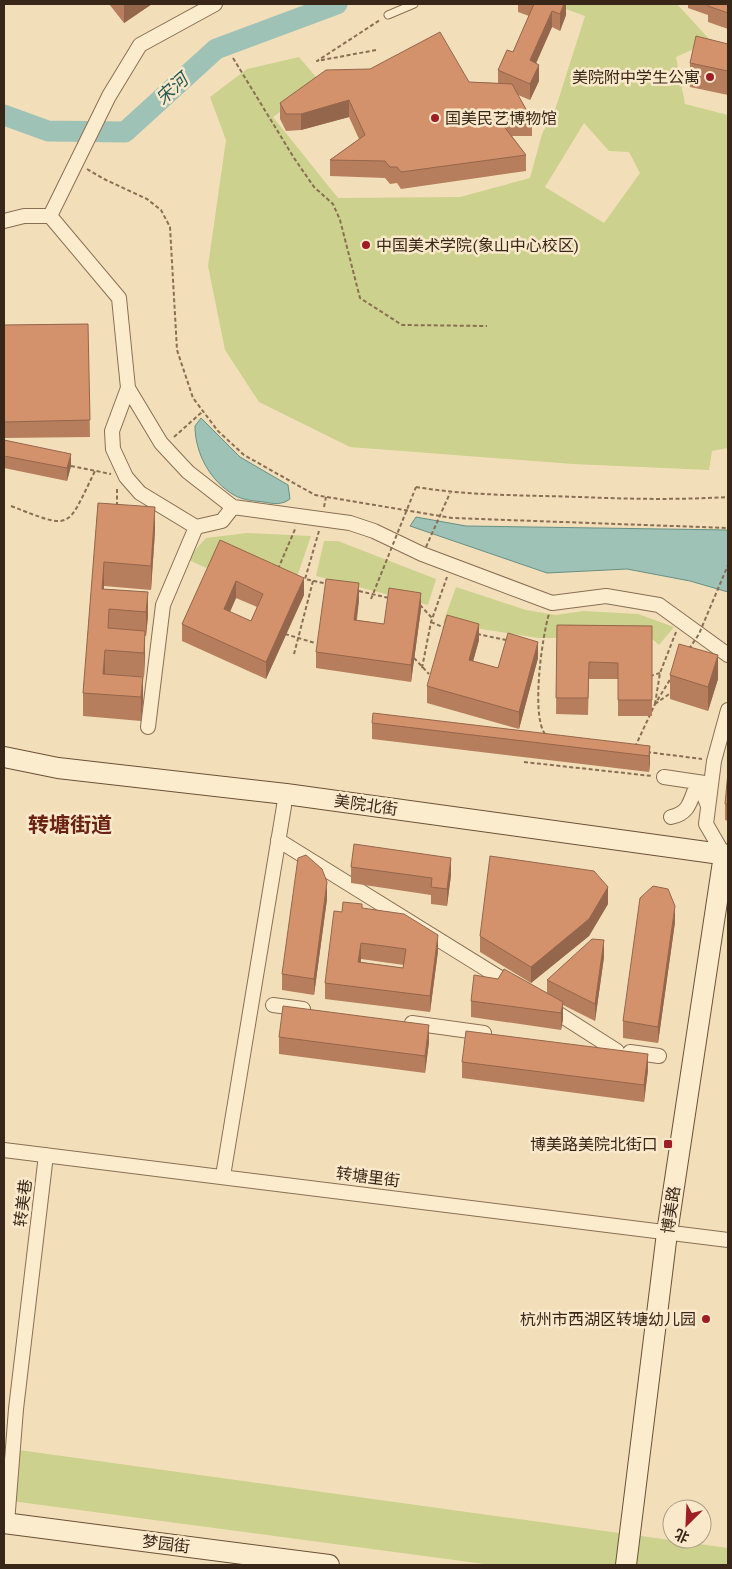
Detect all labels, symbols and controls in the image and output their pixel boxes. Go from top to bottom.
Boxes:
water label: 宋河 [152,68,194,108]
place label: 美院附中学生公寓 [572,69,700,86]
marker: 美院附中学生公寓 [704,71,716,83]
place label: 国美民艺博物馆 [445,110,557,127]
marker: 国美民艺博物馆 [429,112,441,124]
place label: 中国美术学院(象山中心校区) [376,236,579,255]
marker: 中国美术学院(象山中心校区) [360,239,372,251]
street label: 美院北街 [333,792,399,818]
district label: 转塘街道 [28,813,112,837]
place label: 博美路美院北街口 [530,1136,658,1153]
marker: 博美路美院北街口 [662,1138,674,1150]
street label: 转塘里街 [335,1165,401,1189]
street label: 转美巷 [12,1178,34,1228]
street label: 博美路 [659,1185,683,1235]
place label: 杭州市西湖区转塘幼儿园 [520,1311,696,1328]
marker: 杭州市西湖区转塘幼儿园 [700,1313,712,1325]
north arrow [662,1499,712,1549]
text: 北 [672,1526,691,1546]
street label: 梦园街 [141,1533,191,1555]

